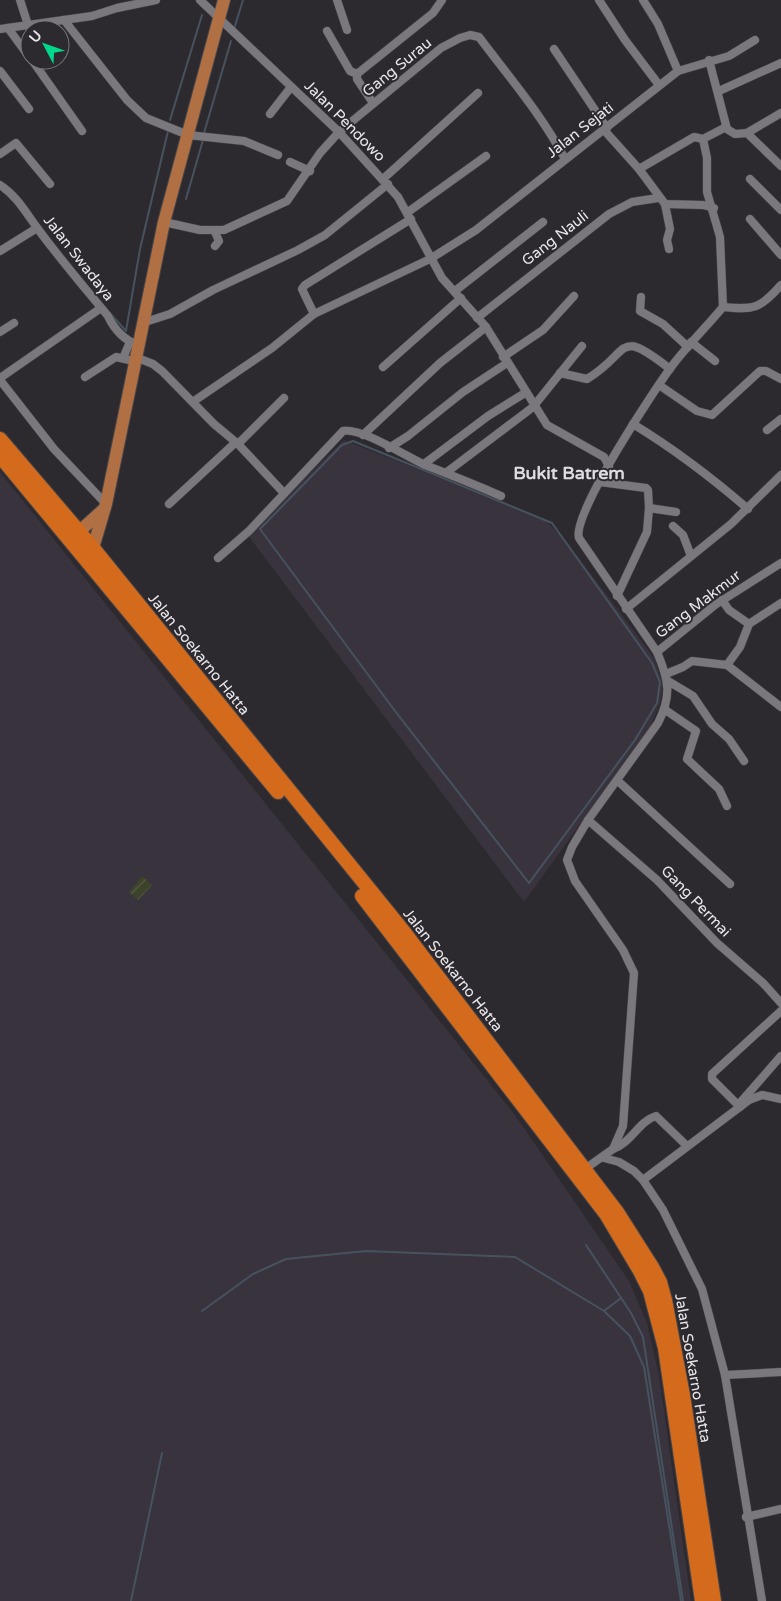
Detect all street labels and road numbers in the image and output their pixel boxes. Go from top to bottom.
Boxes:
street label: Gang Surau [359,34,435,100]
street label: Jalan Pendowo [301,77,389,165]
street label: Jalan Sejati [543,98,617,162]
street label: Gang Nauli [518,206,592,270]
street label: Jalan Swadaya [40,212,118,304]
street label: Gang Makmur [652,566,744,642]
street label: Jalan Soekarno Hatta [144,590,254,718]
street label: Gang Permai [657,862,735,940]
street label: Jalan Soekarno Hatta [399,905,507,1035]
street label: Jalan Soekarno Hatta [671,1292,715,1444]

